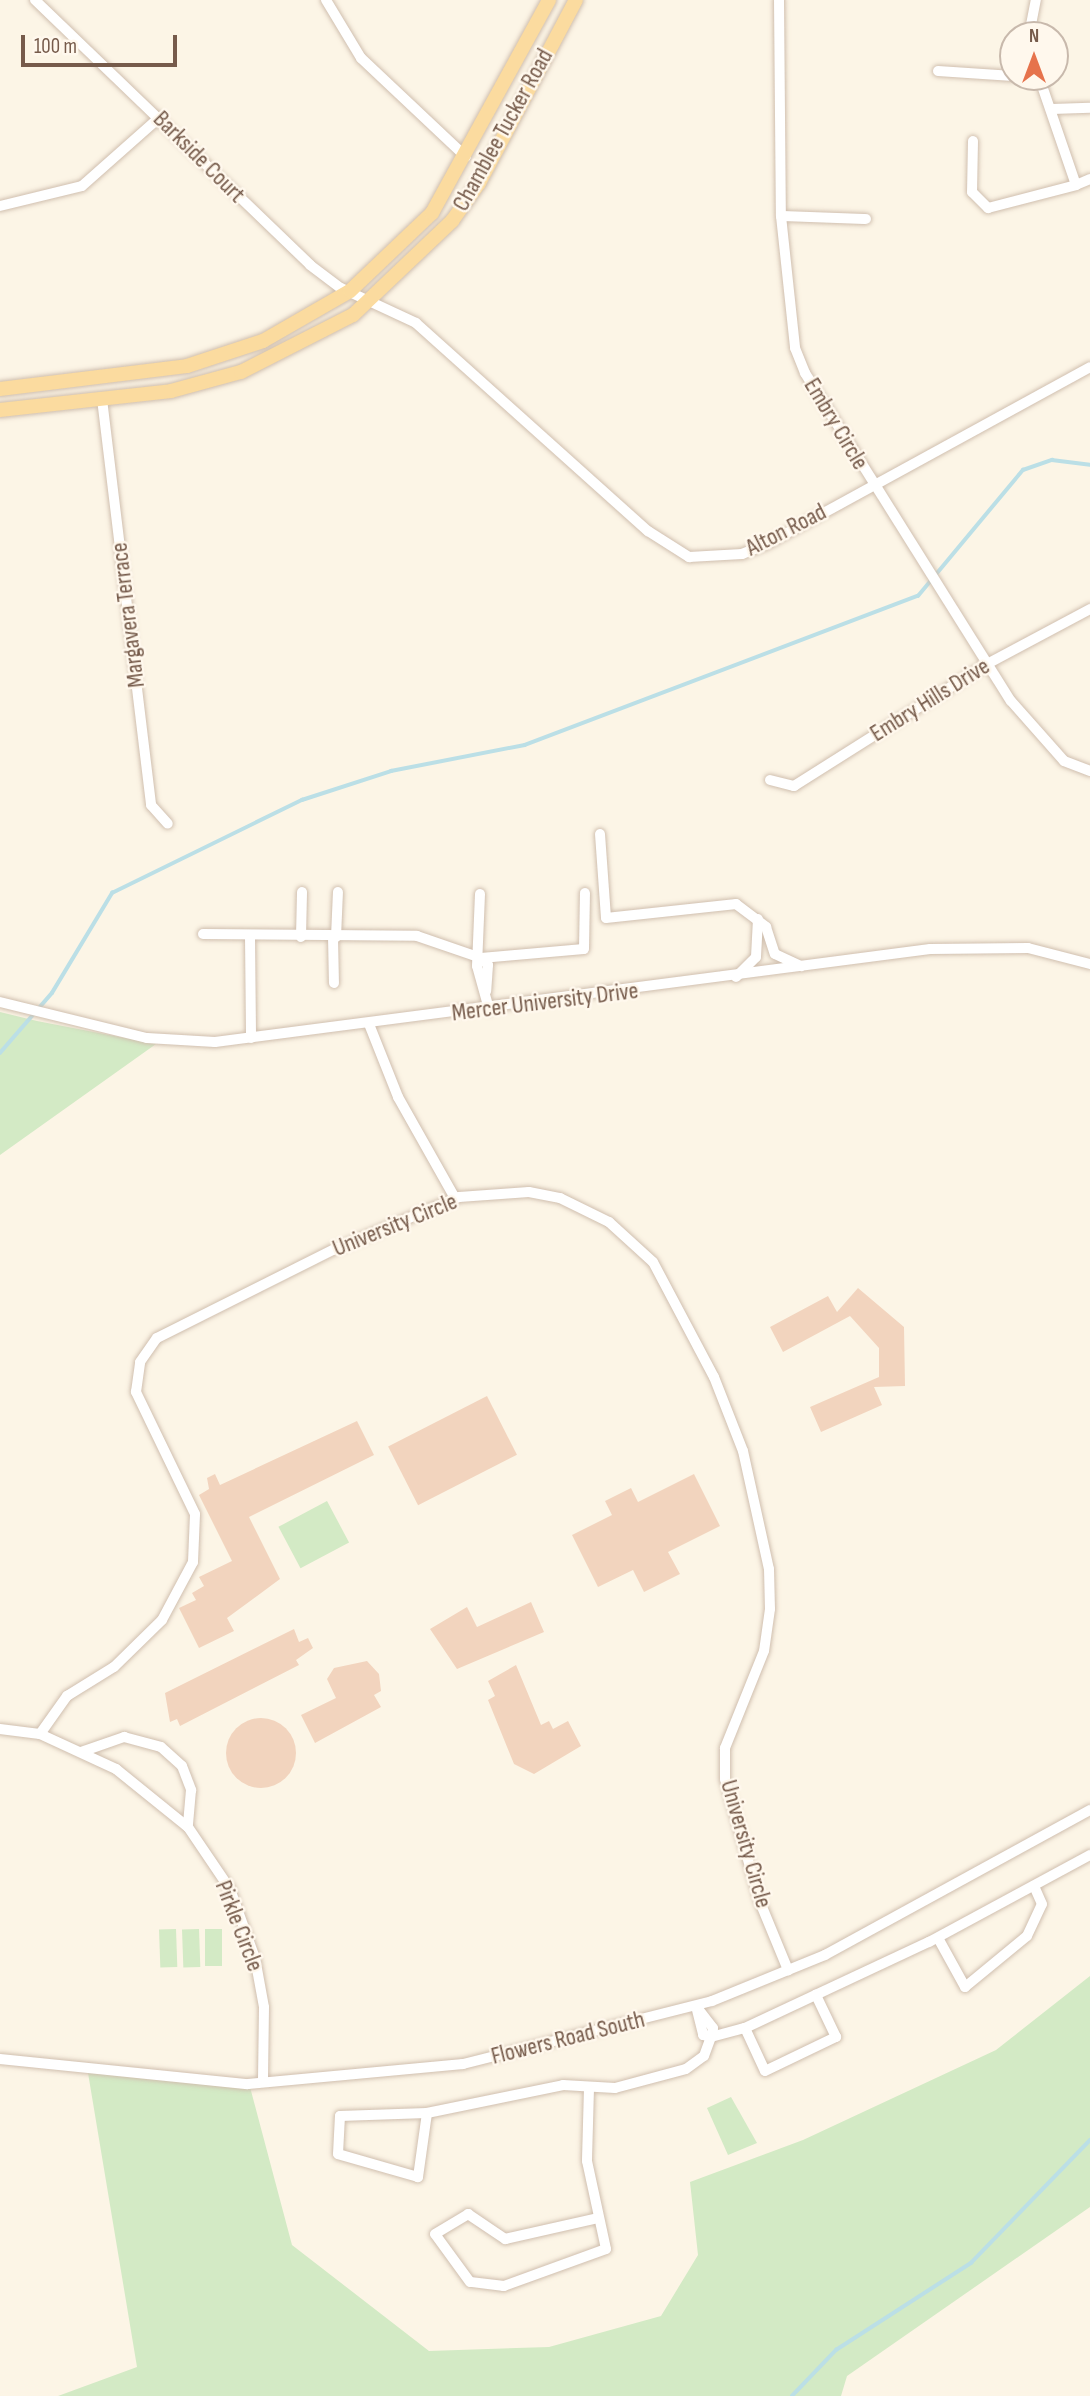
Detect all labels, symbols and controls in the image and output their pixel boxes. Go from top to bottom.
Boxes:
scale bar [24,21,180,65]
north arrow [999,21,1069,91]
text: N [1029,25,1039,48]
text: 100 m [34,34,77,59]
street label: Chamblee Tucker Road [447,44,559,216]
street label: Barkside Court [147,105,251,209]
street label: Embry Circle [797,373,875,475]
street label: Alton Road [741,498,831,562]
street label: Margavera Terrace [105,541,151,689]
street label: Embry Hills Drive [865,652,995,748]
street label: Mercer University Drive [450,976,640,1028]
street label: University Circle [329,1187,461,1263]
street label: University Circle [714,1777,778,1911]
street label: Pirkle Circle [209,1877,269,1975]
street label: Flowers Road South [488,2005,648,2071]

